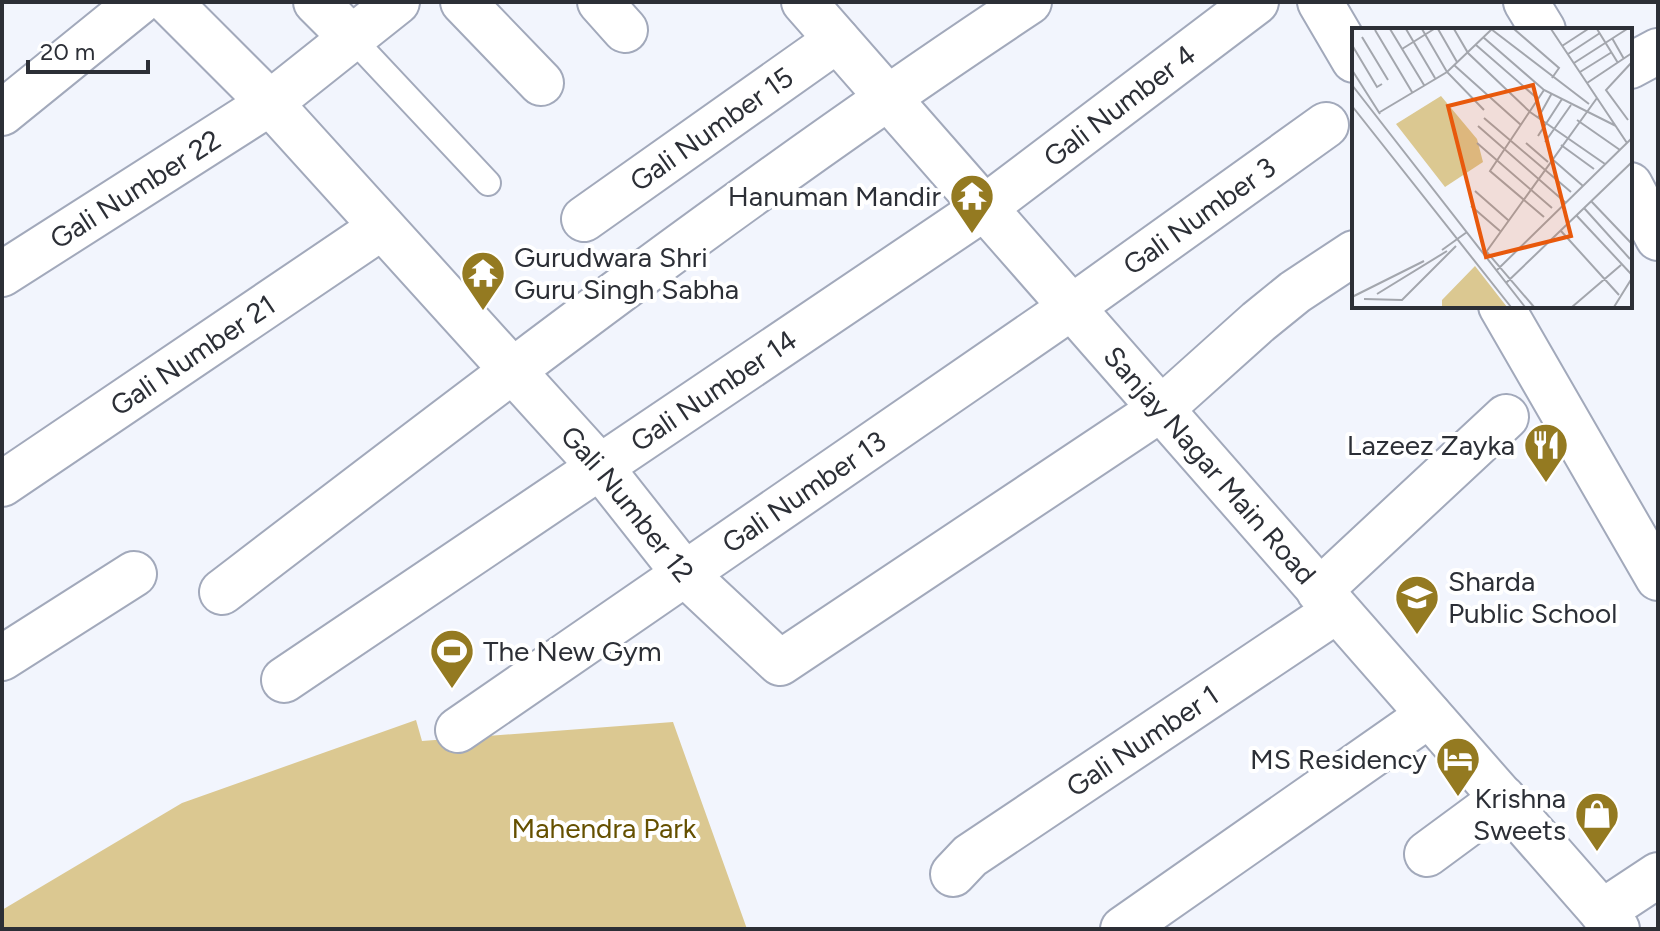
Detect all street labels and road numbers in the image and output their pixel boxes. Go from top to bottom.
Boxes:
street label: Gali Number 4 [1037,37,1202,174]
street label: Gali Number 15 [623,60,800,198]
street label: Gali Number 22 [44,122,227,256]
street label: Gali Number 3 [1116,150,1282,282]
street label: Gali Number 21 [104,287,281,423]
street label: Gali Number 14 [624,322,803,459]
street label: Sanjay Nagar Main Road [1097,339,1323,591]
street label: Gali Number 12 [554,419,701,589]
street label: Gali Number 13 [715,423,892,560]
street label: Gali Number 1 [1060,678,1225,804]

